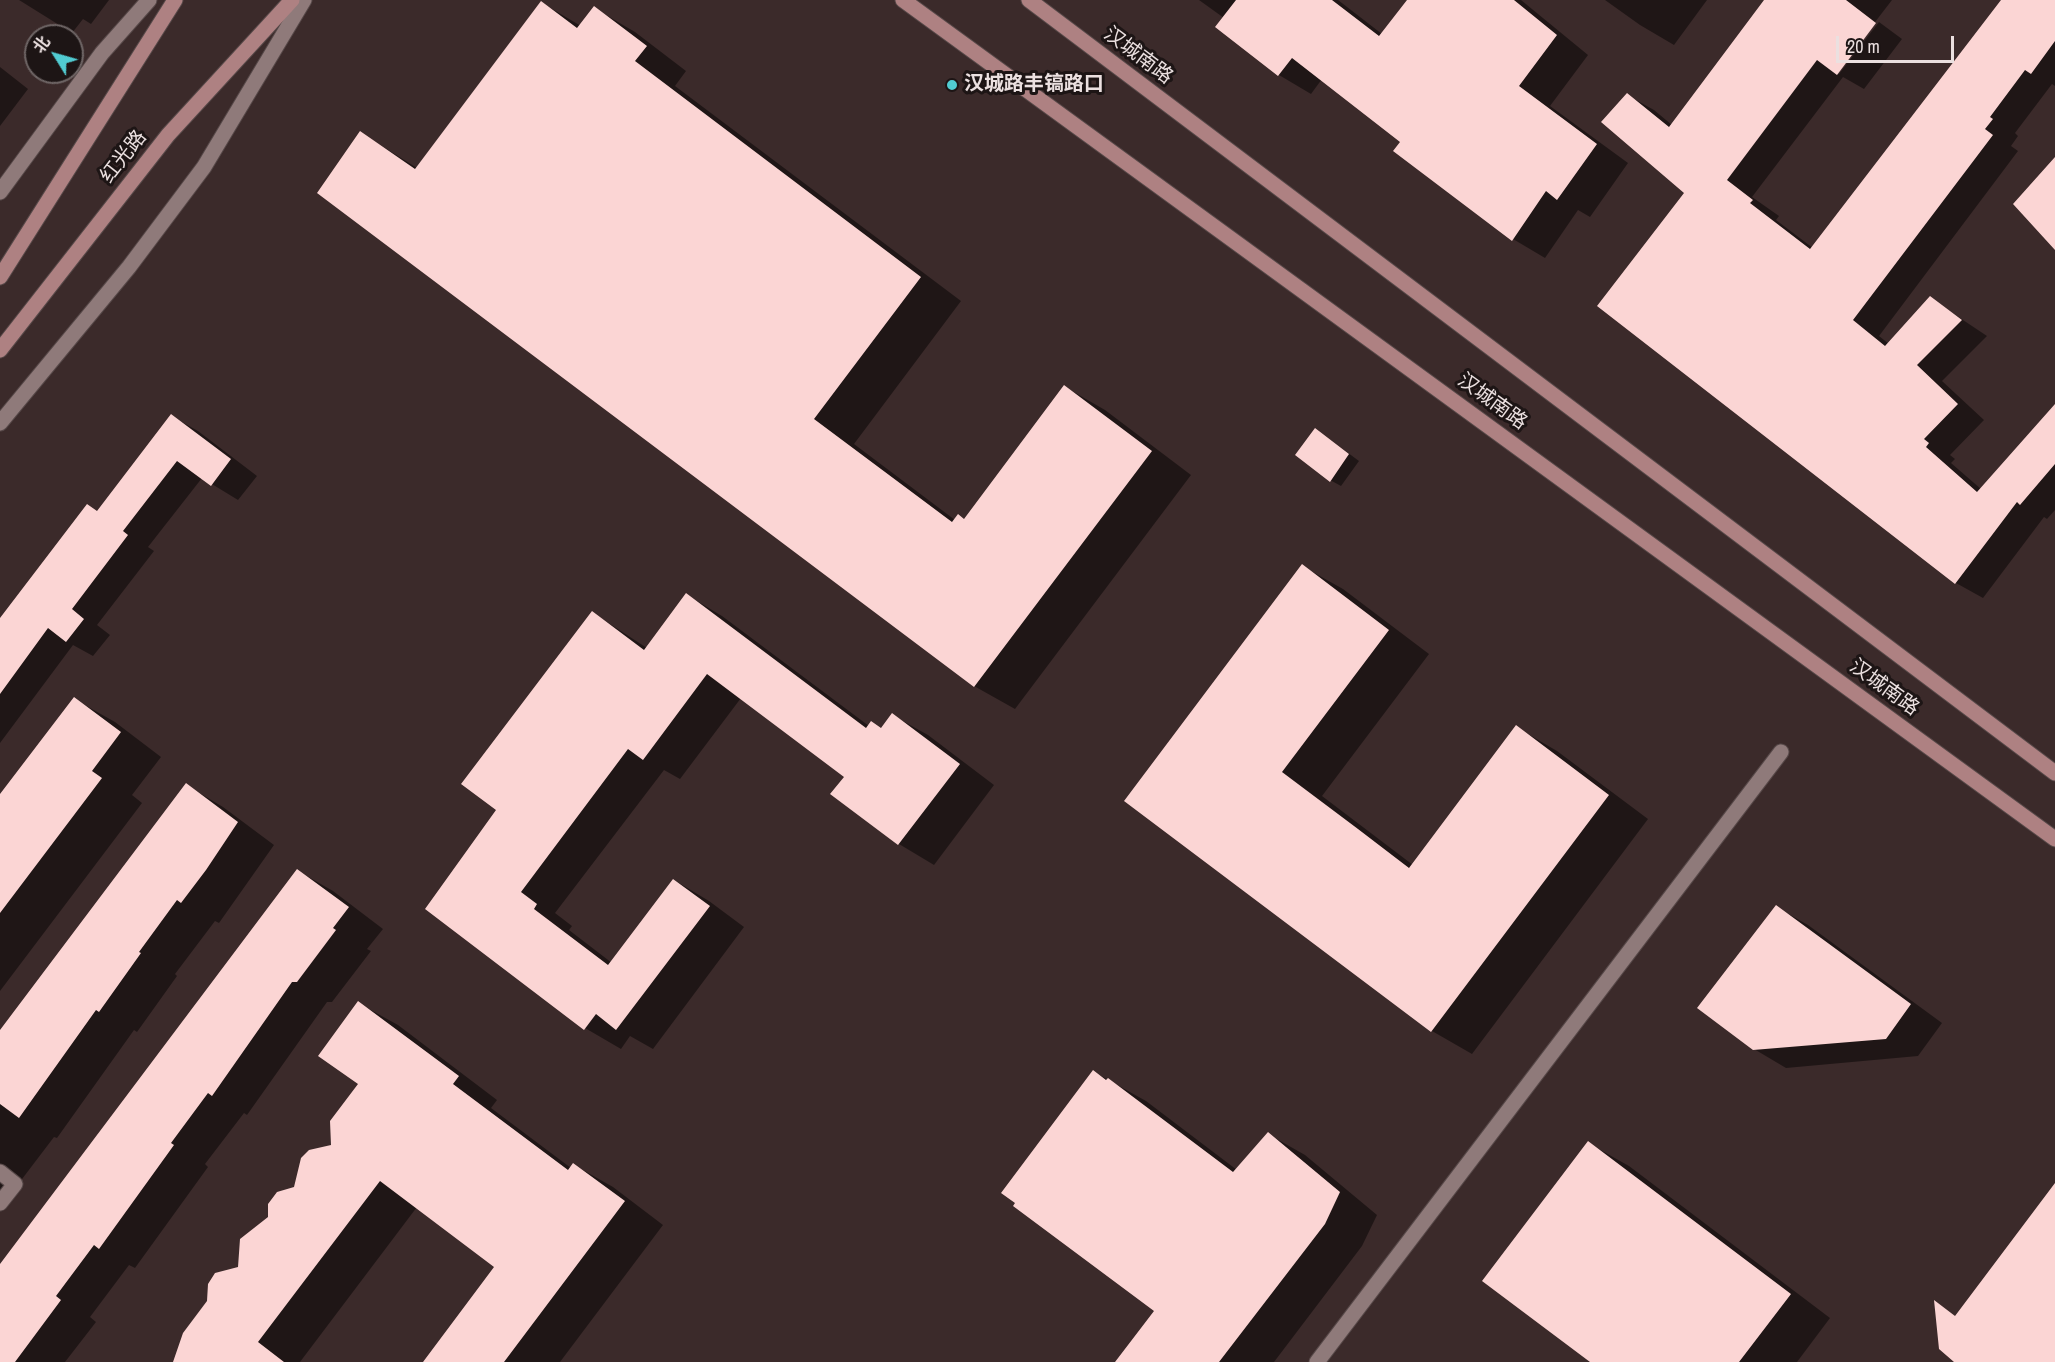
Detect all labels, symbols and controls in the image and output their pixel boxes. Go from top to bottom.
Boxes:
street label: 汉城南路 [1099,22,1177,90]
north arrow [24,24,84,84]
scale bar [1839,24,1958,62]
text: 北 [28,31,55,57]
text: 20 m [1847,34,1880,59]
place label: 汉城路丰镐路口 [964,73,1104,97]
marker: 汉城路丰镐路口 [945,78,959,92]
street label: 红光路 [96,126,152,188]
street label: 汉城南路 [1453,369,1531,435]
street label: 汉城南路 [1845,655,1923,721]

